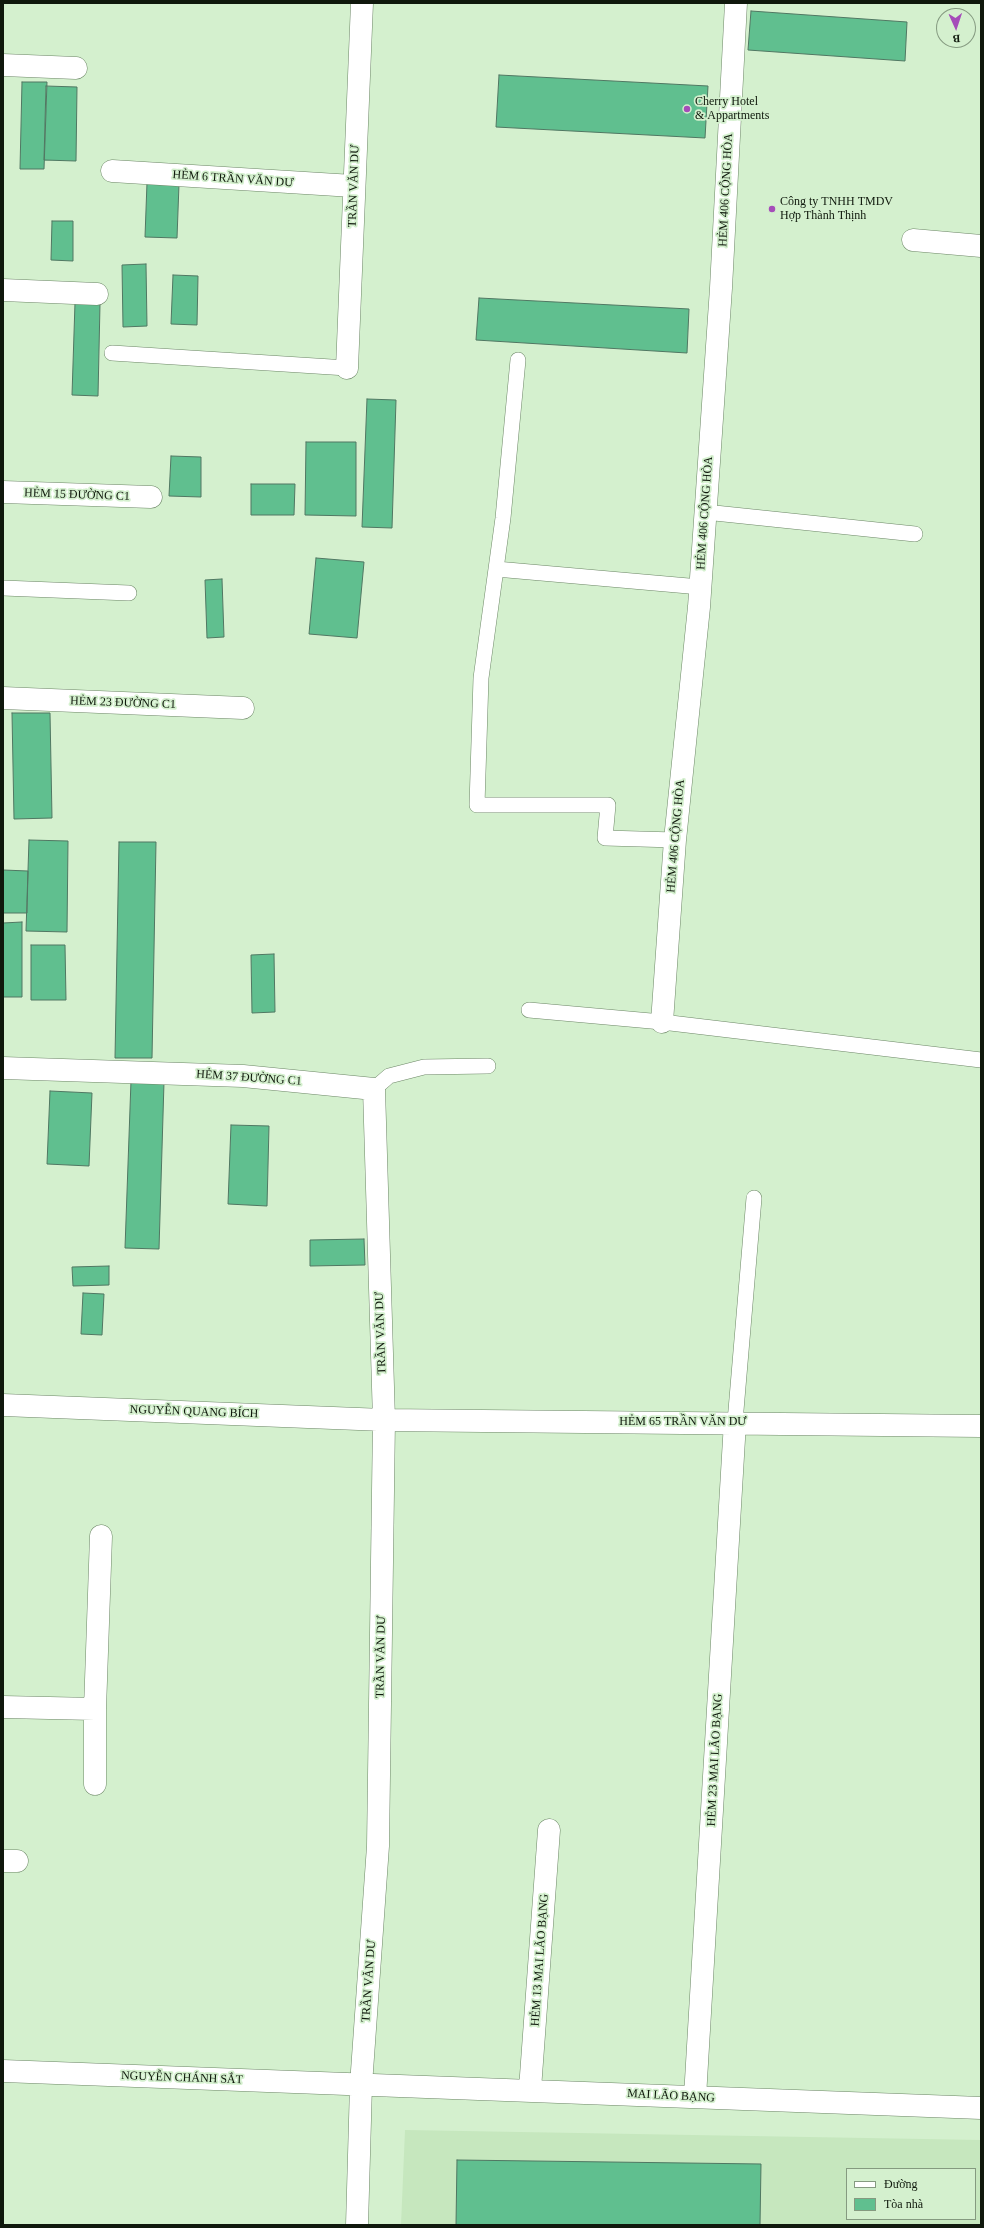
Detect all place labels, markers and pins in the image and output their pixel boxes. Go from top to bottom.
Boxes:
place label: Cherry Hotel & Appartments [695,95,769,123]
marker: Cherry Hotel & Appartments [682,104,692,114]
place label: Công ty TNHH TMDV Hợp Thành Thịnh [780,195,893,223]
marker: Công ty TNHH TMDV Hợp Thành Thịnh [767,204,777,214]

